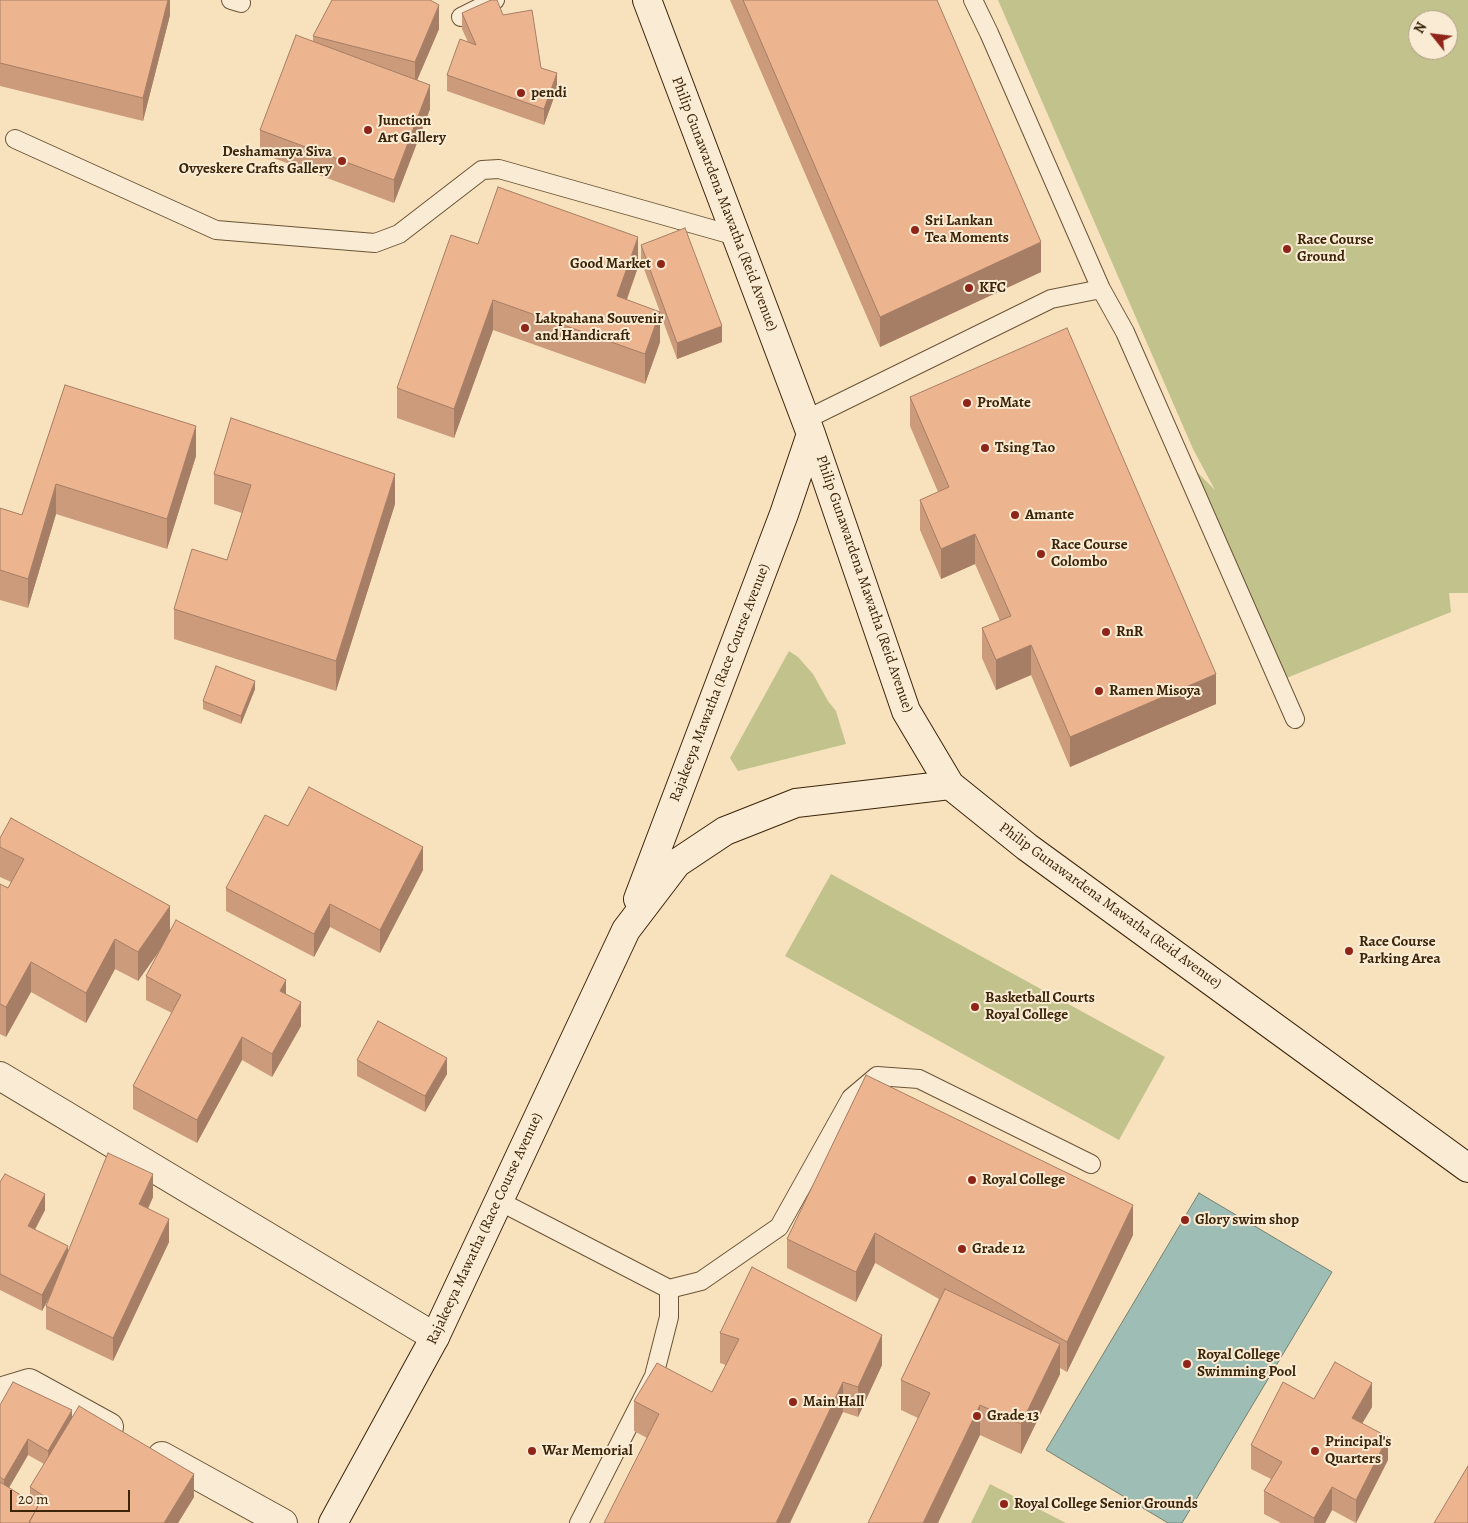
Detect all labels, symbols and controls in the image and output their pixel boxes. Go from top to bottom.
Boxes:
north arrow [1408,10,1458,60]
text: N [1410,19,1431,37]
street label: Philip Gunawardena Mawatha (Reid Avenue) [667,74,781,334]
place label: pendi [531,84,567,102]
marker: pendi [515,87,527,99]
place label: Junction Art Gallery [378,112,446,147]
marker: Junction Art Gallery [362,124,374,136]
place label: Deshamanya Siva Ovyeskere Crafts Gallery [179,143,332,178]
marker: Deshamanya Siva Ovyeskere Crafts Gallery [336,155,348,167]
place label: Sri Lankan Tea Moments [925,212,1009,247]
marker: Sri Lankan Tea Moments [909,224,921,236]
place label: Race Course Ground [1297,231,1374,266]
marker: Race Course Ground [1281,243,1293,255]
place label: Good Market [570,255,651,273]
marker: Good Market [655,258,667,270]
place label: KFC [979,279,1006,297]
marker: KFC [963,282,975,294]
place label: Lakpahana Souvenir and Handicraft [535,310,663,345]
marker: Lakpahana Souvenir and Handicraft [519,322,531,334]
place label: ProMate [977,394,1031,412]
marker: ProMate [961,397,973,409]
place label: Tsing Tao [995,439,1055,457]
marker: Tsing Tao [979,442,991,454]
street label: Philip Gunawardena Mawatha (Reid Avenue) [811,453,917,715]
place label: Amante [1025,506,1074,524]
marker: Amante [1009,509,1021,521]
place label: Race Course Colombo [1051,536,1128,571]
marker: Race Course Colombo [1035,548,1047,560]
street label: Rajakeeya Mawatha (Race Course Avenue) [666,561,774,805]
place label: RnR [1116,623,1143,641]
marker: RnR [1100,626,1112,638]
place label: Ramen Misoya [1109,682,1201,700]
marker: Ramen Misoya [1093,685,1105,697]
street label: Philip Gunawardena Mawatha (Reid Avenue) [995,819,1225,993]
place label: Race Course Parking Area [1359,933,1441,968]
marker: Race Course Parking Area [1343,945,1355,957]
place label: Basketball Courts Royal College [985,989,1095,1024]
marker: Basketball Courts Royal College [969,1001,981,1013]
street label: Rajakeeya Mawatha (Race Course Avenue) [423,1110,547,1348]
place label: Royal College [982,1171,1065,1189]
marker: Royal College [966,1174,978,1186]
place label: Glory swim shop [1195,1211,1299,1229]
marker: Glory swim shop [1179,1214,1191,1226]
place label: Grade 12 [972,1240,1025,1258]
marker: Grade 12 [956,1243,968,1255]
place label: Royal College Swimming Pool [1197,1346,1296,1381]
marker: Royal College Swimming Pool [1181,1358,1193,1370]
place label: Main Hall [803,1393,864,1411]
marker: Main Hall [787,1396,799,1408]
place label: Grade 13 [987,1407,1039,1425]
marker: Grade 13 [971,1410,983,1422]
place label: Principal's Quarters [1325,1433,1391,1468]
place label: War Memorial [542,1442,633,1460]
marker: War Memorial [526,1445,538,1457]
marker: Principal's Quarters [1309,1445,1321,1457]
scale bar [12,1480,132,1512]
text: 20 m [18,1489,49,1509]
place label: Royal College Senior Grounds [1014,1495,1198,1513]
marker: Royal College Senior Grounds [998,1498,1010,1510]

